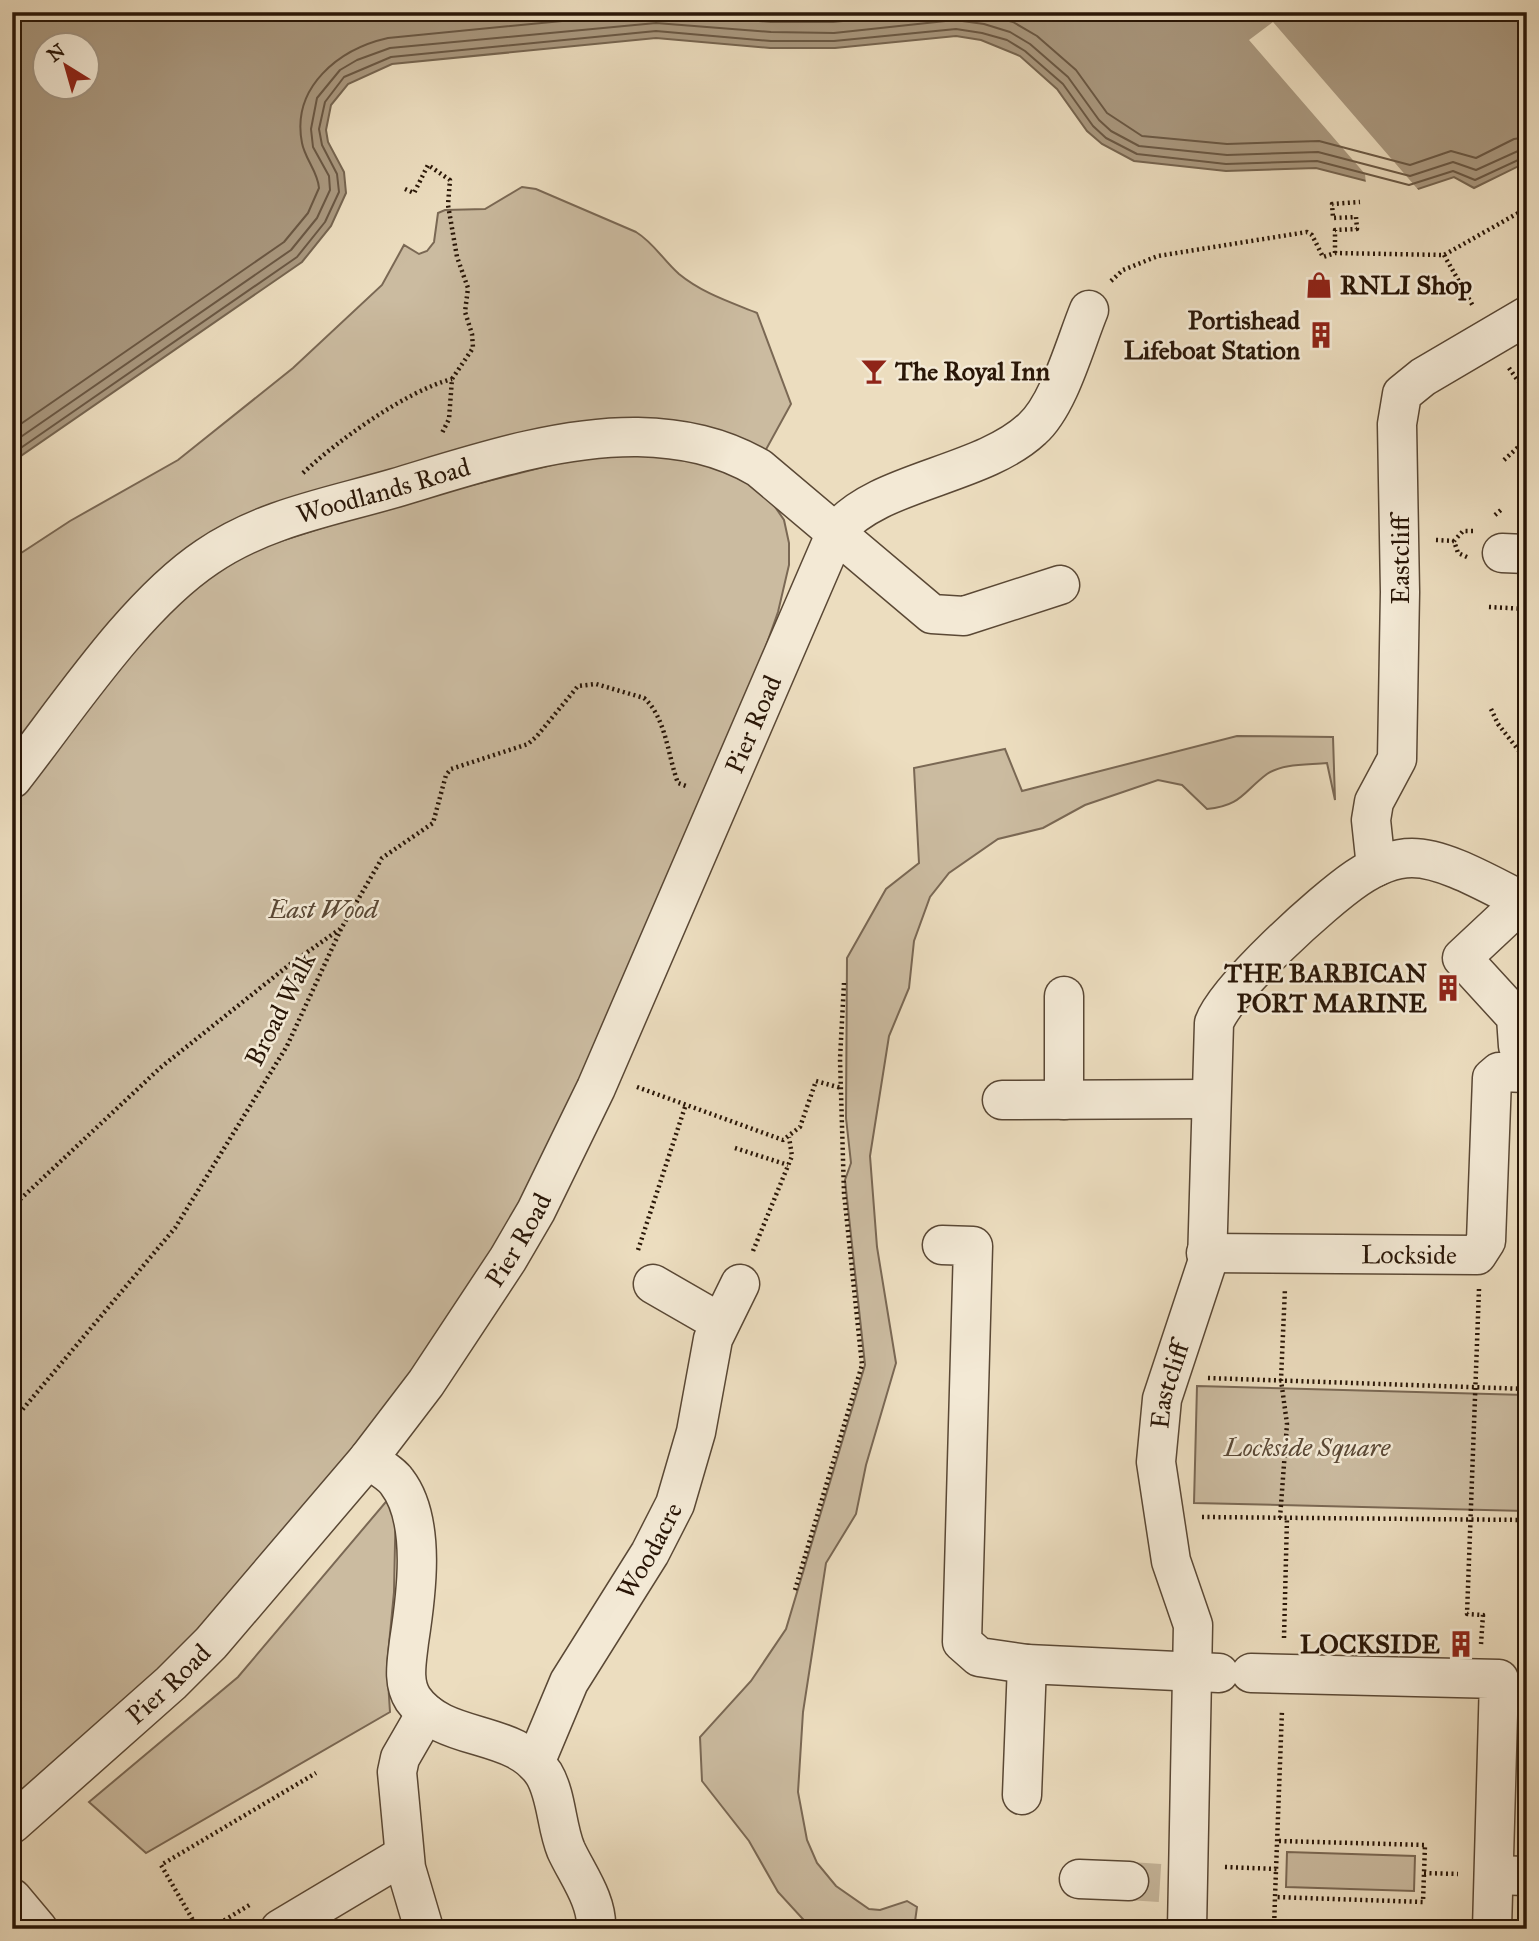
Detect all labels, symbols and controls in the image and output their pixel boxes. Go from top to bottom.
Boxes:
north arrow [32,32,102,102]
text: N [43,39,69,67]
place label: RNLI Shop [1340,269,1472,301]
shop icon: RNLI Shop [1304,270,1334,300]
place label: Portishead Lifeboat Station [1124,304,1301,366]
building icon: Portishead Lifeboat Station [1306,320,1336,350]
place label: The Royal Inn [894,355,1050,387]
bar icon: The Royal Inn [859,356,889,386]
street label: Woodlands Road [293,450,474,530]
street label: Eastcliff [1384,511,1416,604]
street label: Pier Road [718,670,788,778]
park label: East Wood [267,893,379,925]
street label: Broad Walk [238,946,323,1071]
place label: THE BARBICAN PORT MARINE [1223,957,1427,1019]
building icon: THE BARBICAN PORT MARINE [1433,973,1463,1003]
street label: Pier Road [478,1188,558,1293]
street label: Lockside [1361,1238,1457,1271]
street label: Eastcliff [1143,1333,1197,1430]
park label: Lockside Square [1223,1431,1391,1463]
street label: Woodacre [609,1497,689,1605]
place label: LOCKSIDE [1300,1628,1440,1660]
building icon: LOCKSIDE [1446,1629,1476,1659]
street label: Pier Road [120,1637,217,1731]

